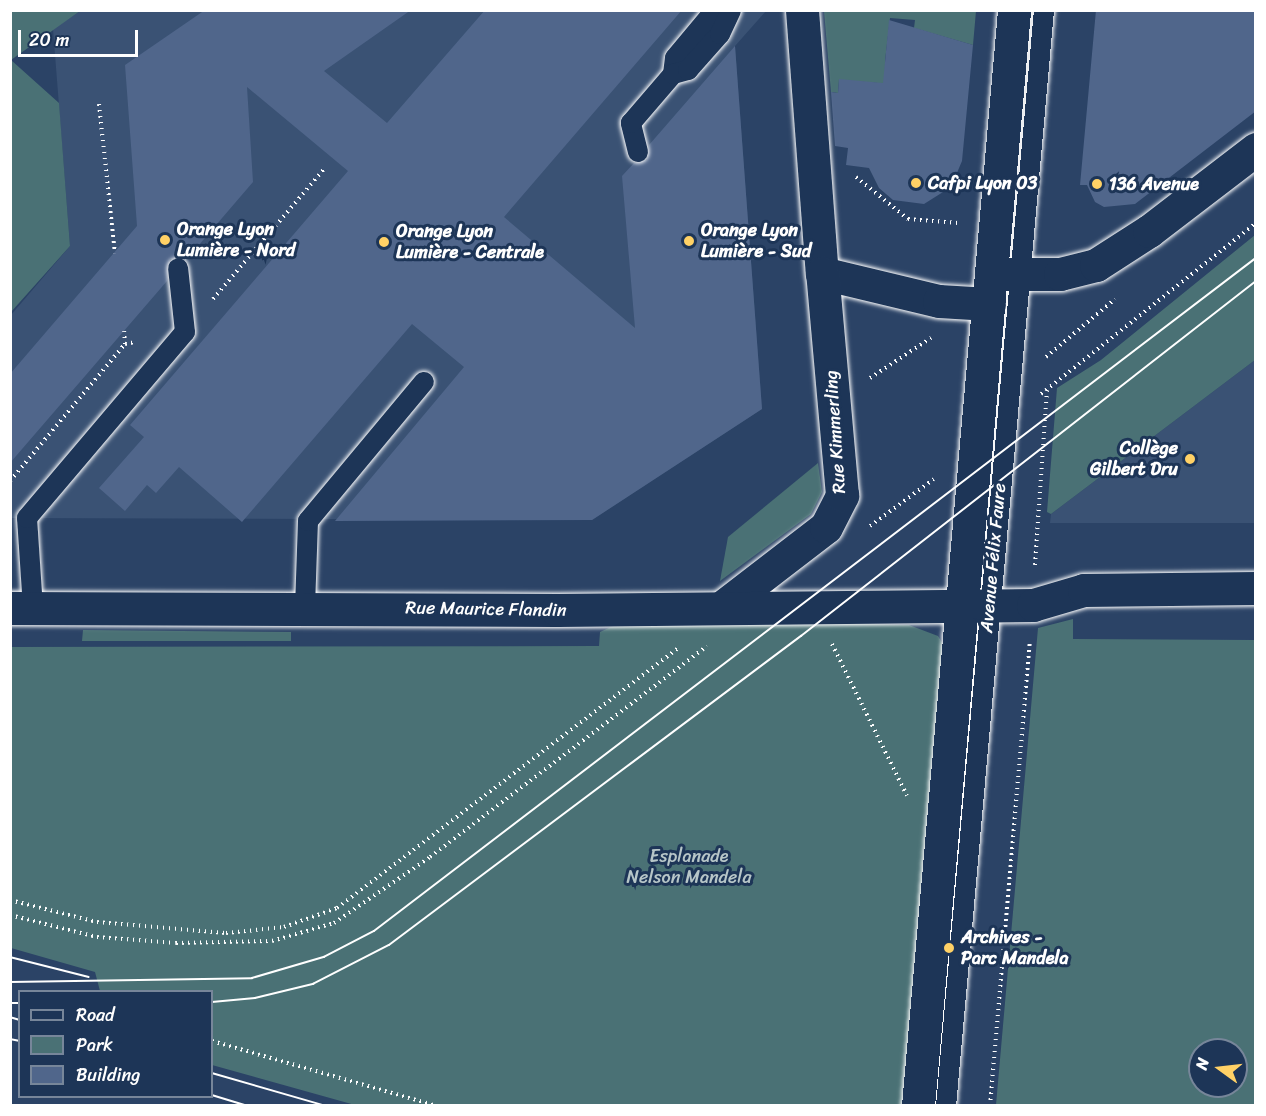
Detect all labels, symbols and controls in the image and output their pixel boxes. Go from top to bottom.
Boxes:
scale bar [21,18,141,56]
text: 20 m [29,24,69,56]
place label: Cafpi Lyon 03 [928,172,1038,194]
place label: 136 Avenue [1109,173,1199,195]
marker: Cafpi Lyon 03 [909,176,923,190]
marker: 136 Avenue [1090,177,1104,191]
place label: Orange Lyon Lumière - Nord [177,219,295,262]
place label: Orange Lyon Lumière - Sud [701,220,811,262]
place label: Orange Lyon Lumière - Centrale [396,221,544,264]
marker: Orange Lyon Lumière - Nord [158,233,172,247]
marker: Orange Lyon Lumière - Sud [682,234,696,248]
marker: Orange Lyon Lumière - Centrale [377,235,391,249]
street label: Rue Kimmerling [820,370,850,494]
place label: Collège Gilbert Dru [1090,438,1178,480]
marker: Collège Gilbert Dru [1183,452,1197,466]
street label: Avenue Félix Faure [976,482,1010,634]
street label: Rue Maurice Flandin [405,597,567,621]
park label: Esplanade Nelson Mandela [626,846,752,888]
place label: Archives - Parc Mandela [961,927,1068,970]
marker: Archives - Parc Mandela [942,941,956,955]
legend [18,990,213,1098]
text: Road [76,999,115,1031]
text: Park [76,1029,113,1061]
north arrow [1188,1038,1248,1098]
text: N [1187,1055,1218,1073]
text: Building [76,1059,140,1091]

